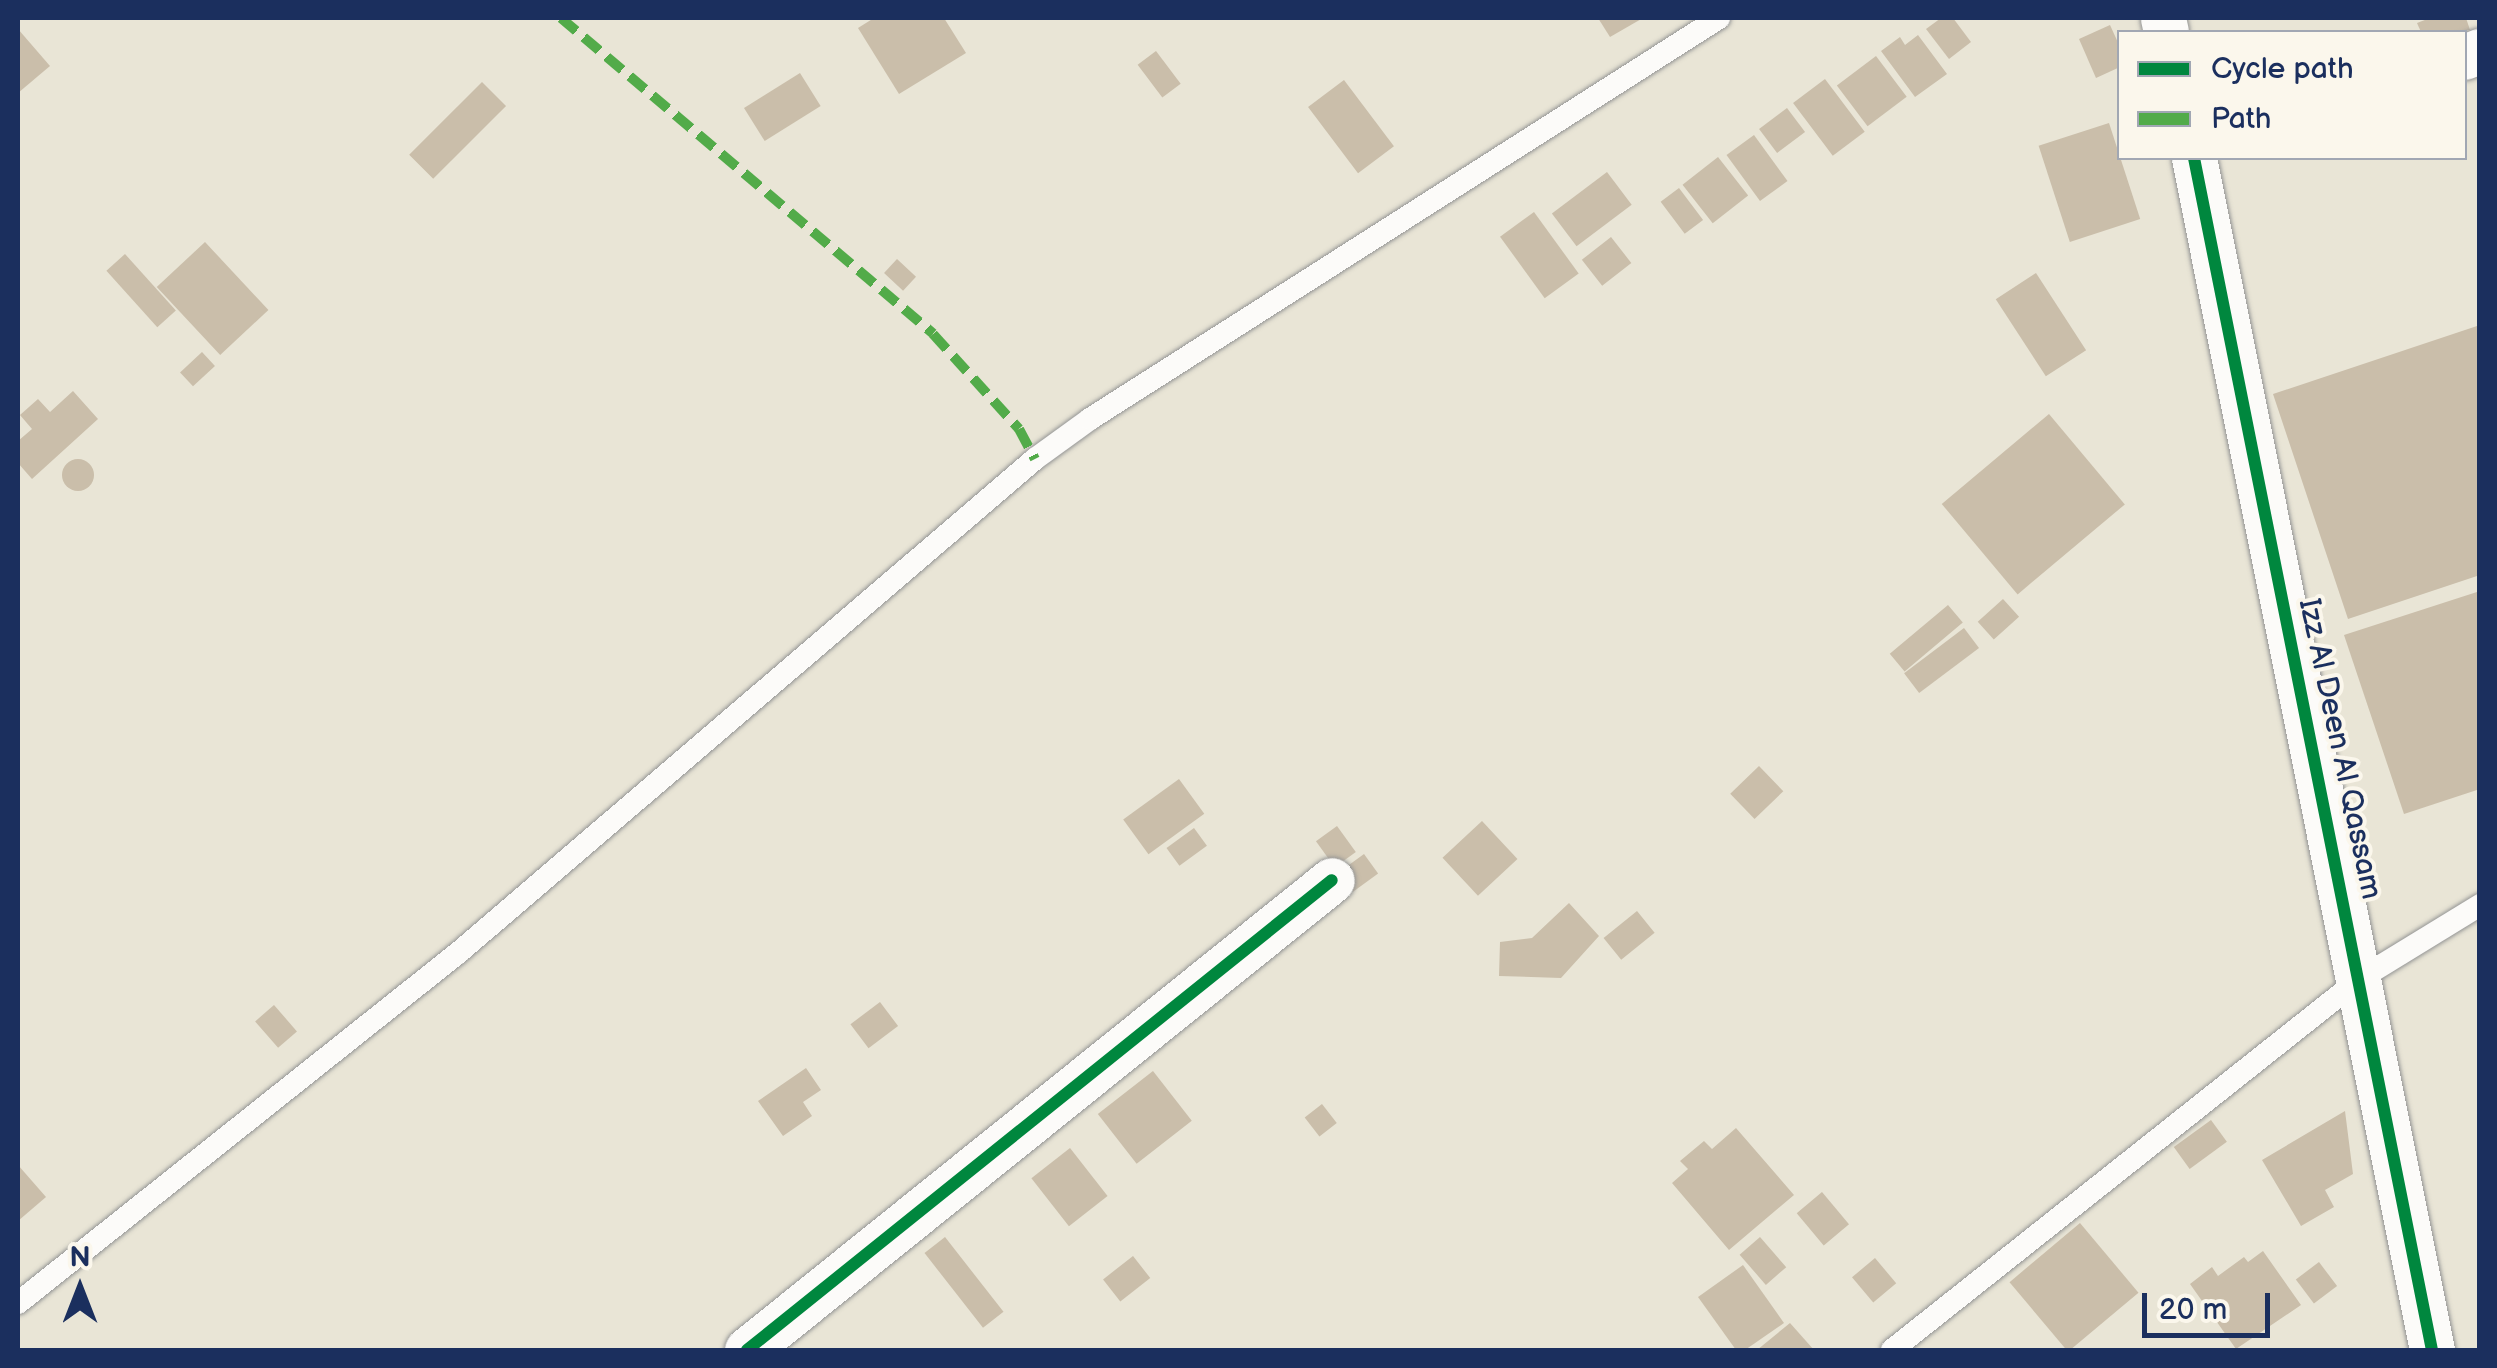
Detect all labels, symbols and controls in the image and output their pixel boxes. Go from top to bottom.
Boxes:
legend [2117,30,2467,160]
text: Cycle path [2211,51,2354,87]
text: Path [2211,101,2271,137]
street label: Izz Al Deen Al Qassam [2291,596,2389,902]
north arrow [30,1238,130,1338]
text: N [69,1241,91,1274]
scale bar [2147,1273,2274,1335]
text: 20 m [2159,1292,2227,1328]

